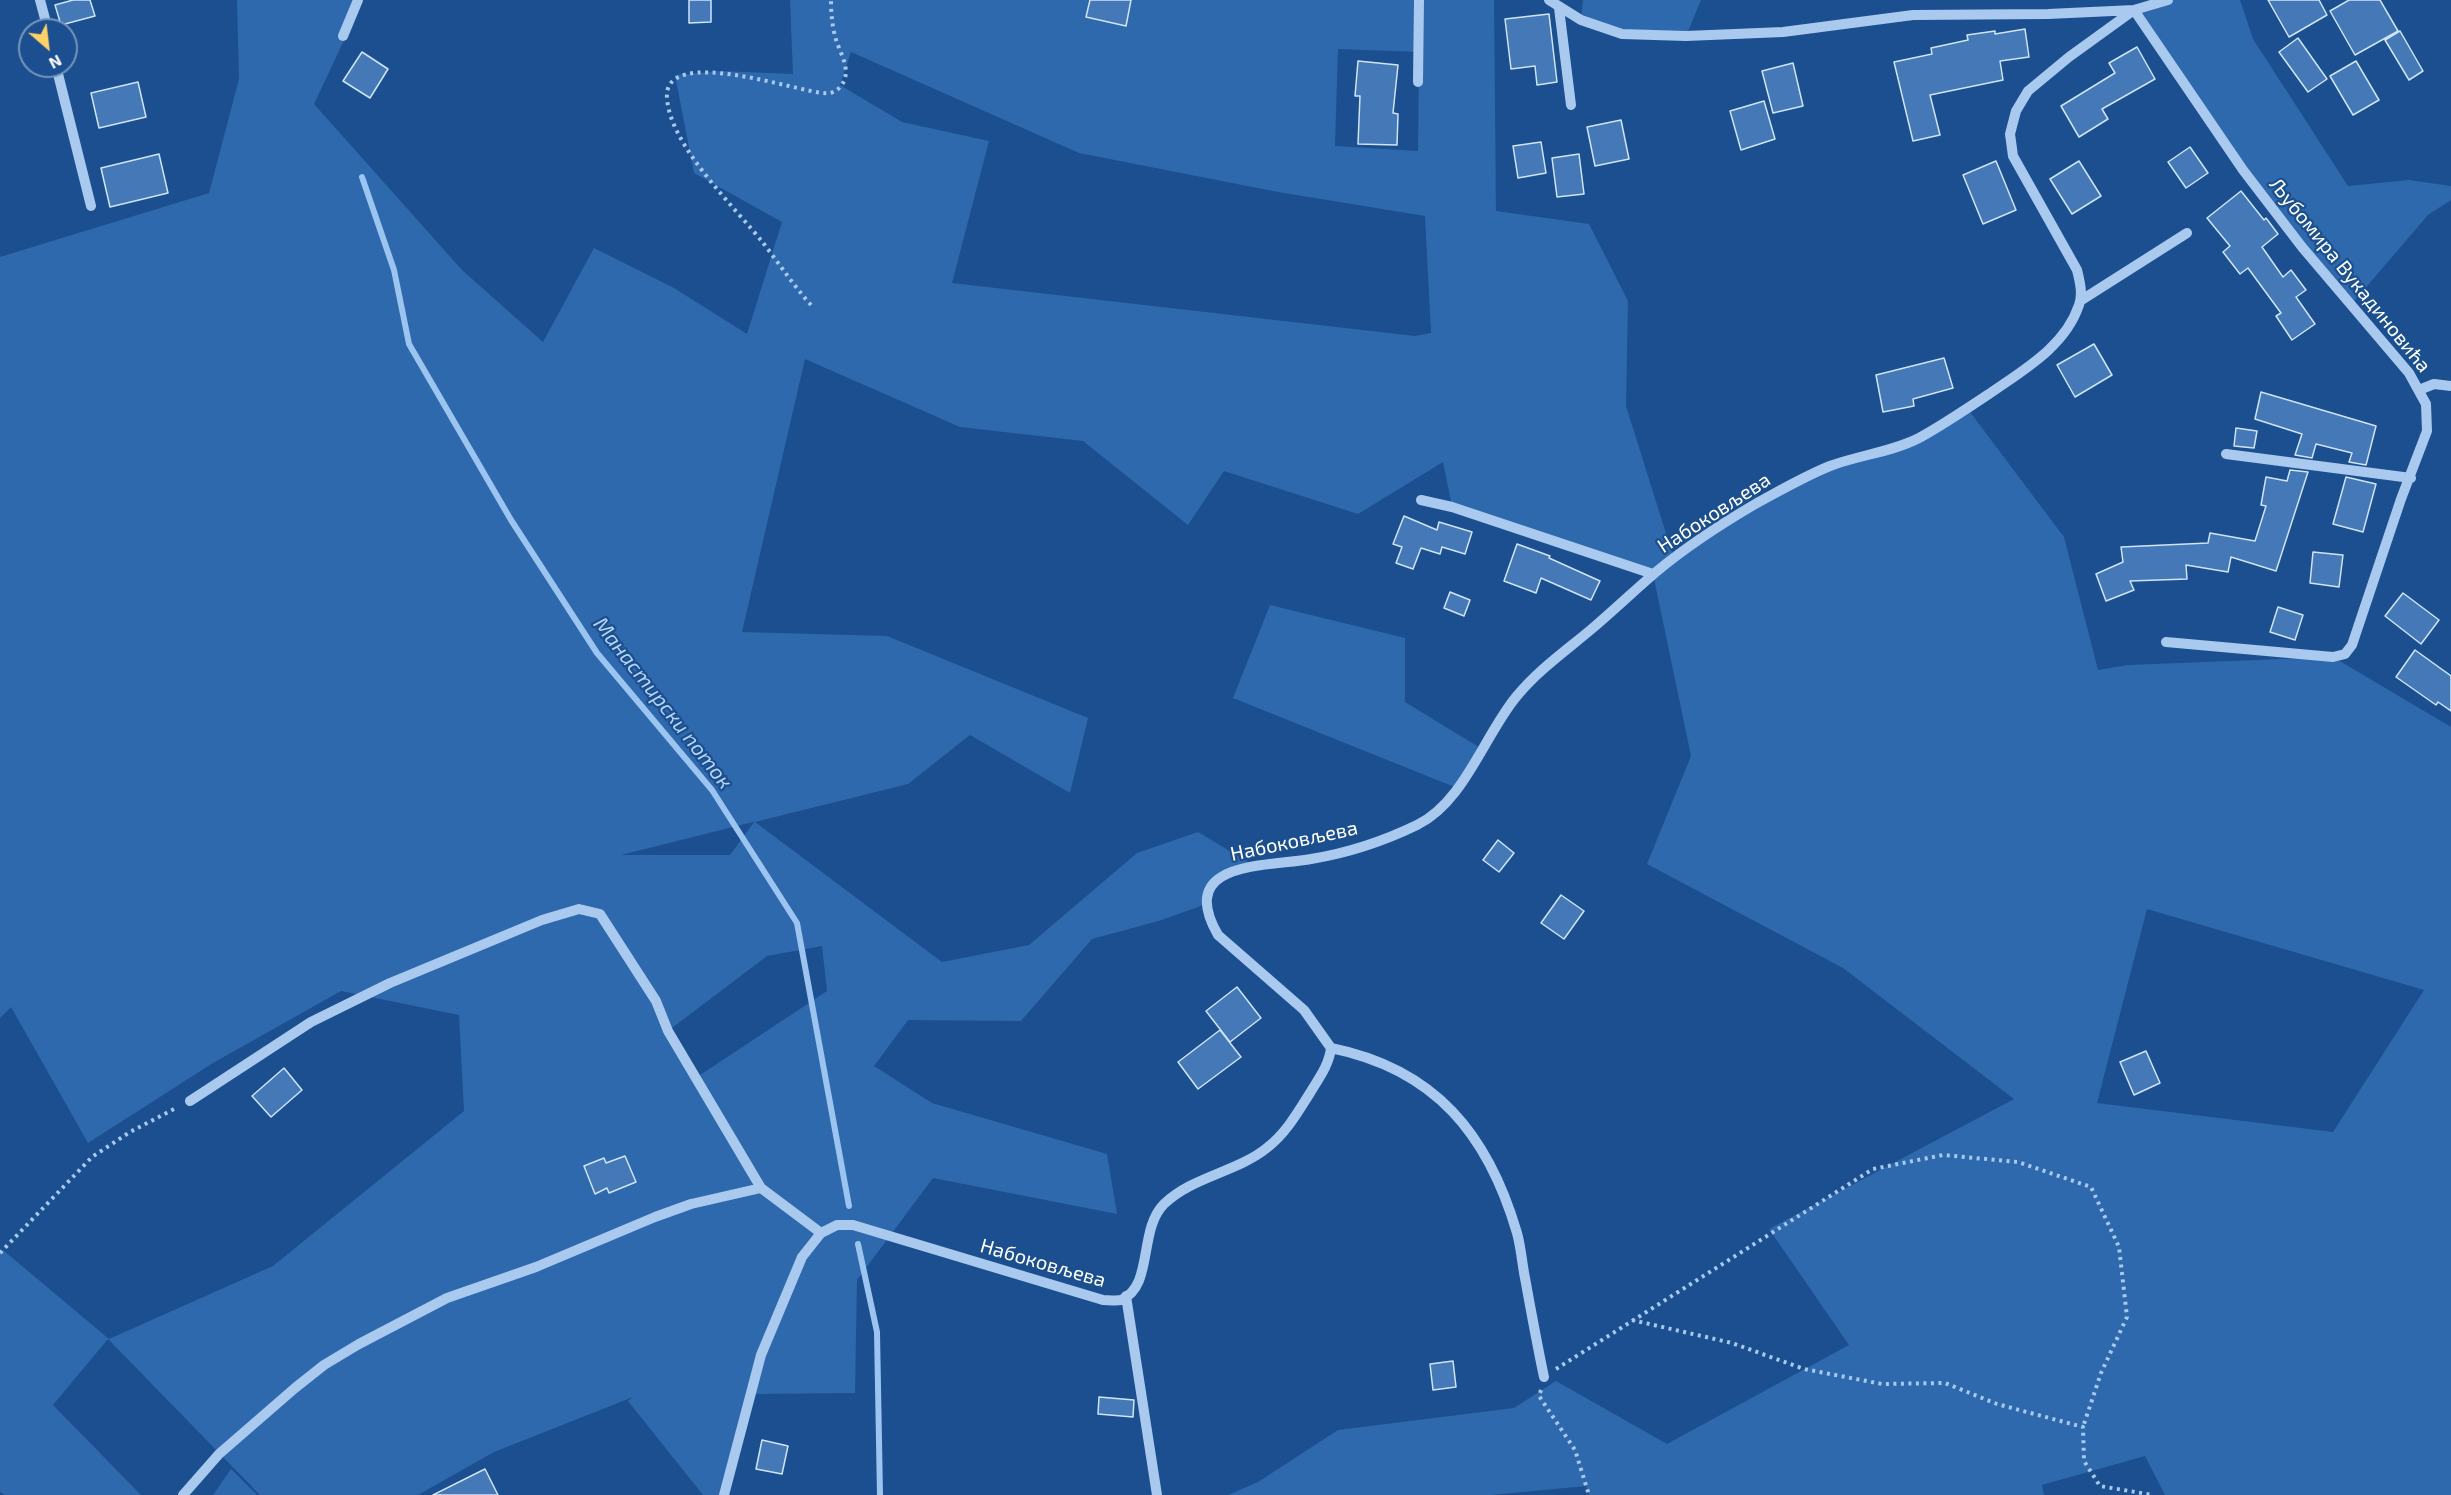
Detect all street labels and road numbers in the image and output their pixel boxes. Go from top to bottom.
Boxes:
street label: Љубомира Вукадиновића [2264,173,2436,377]
street label: Набоковљева [1653,468,1775,558]
street label: Набоковљева [1228,816,1360,866]
street label: Набоковљева [977,1234,1109,1292]

